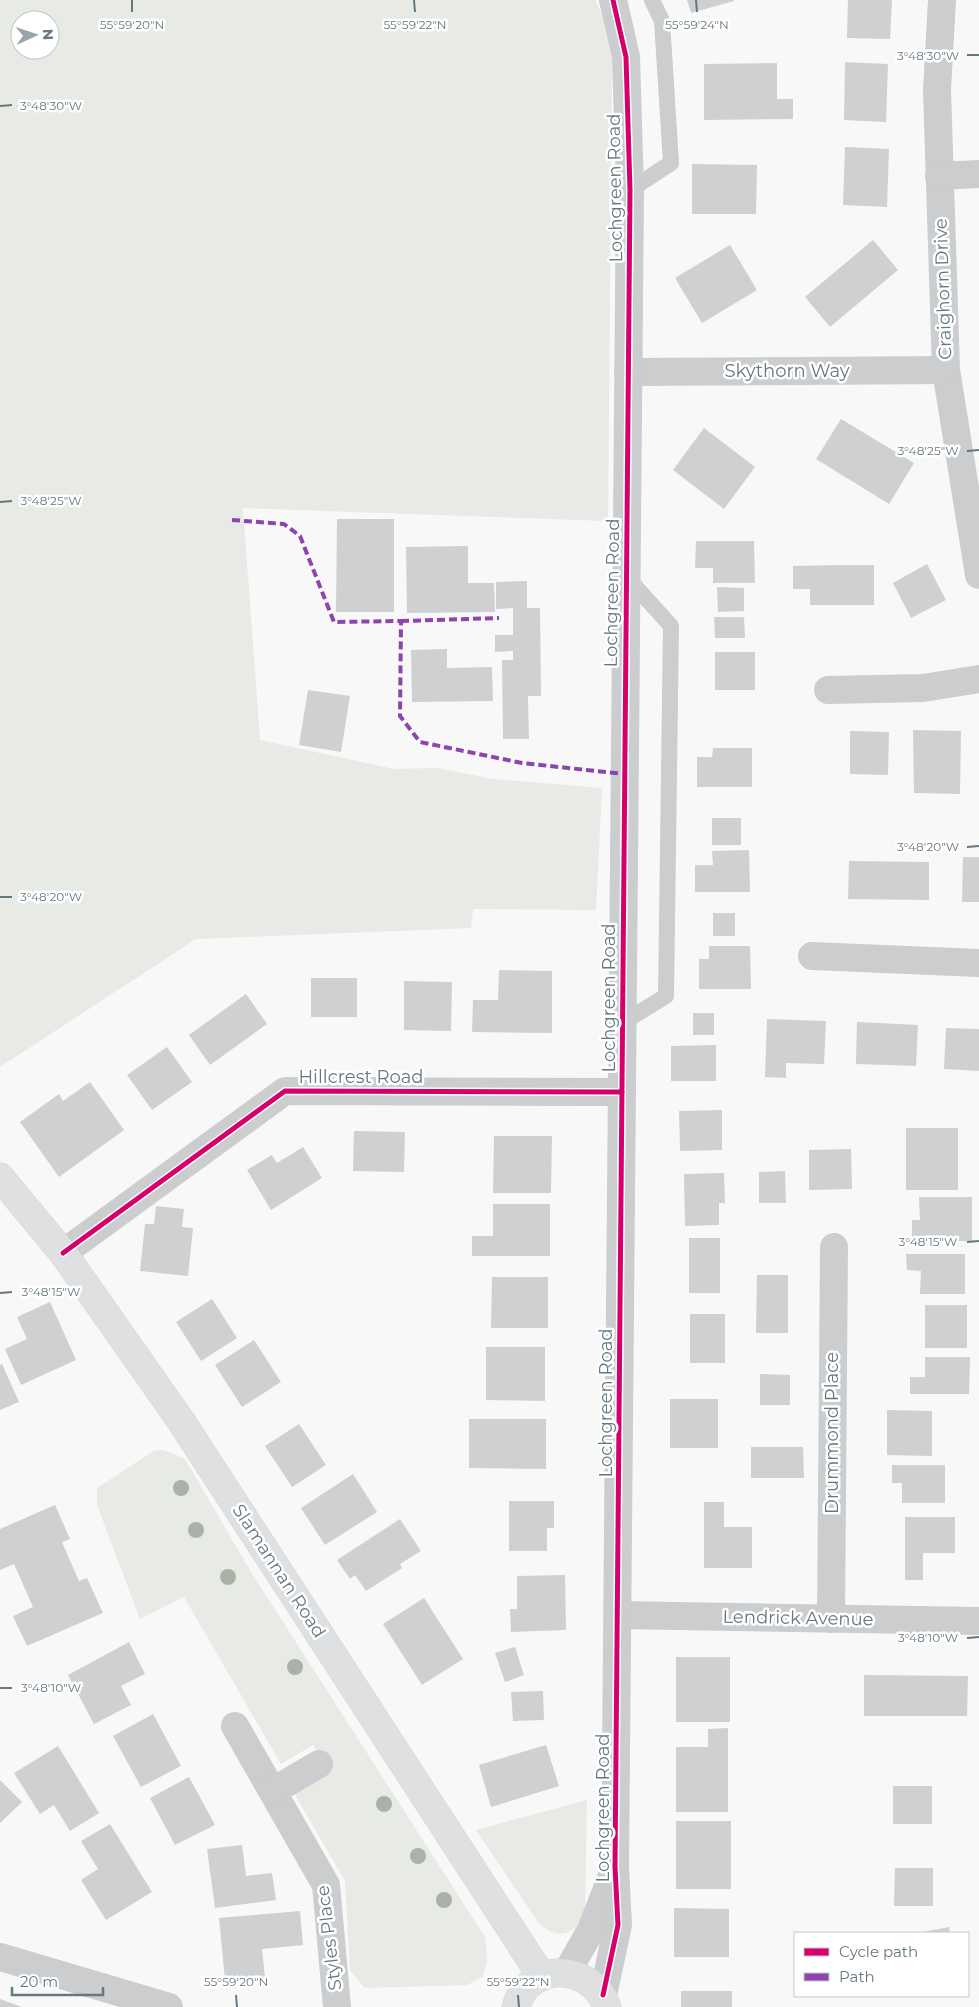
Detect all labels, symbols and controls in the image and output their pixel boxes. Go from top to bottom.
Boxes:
north arrow [10,10,60,60]
text: 55°59'20"N [100,17,164,32]
text: 55°59'22"N [383,17,447,32]
text: 55°59'24"N [665,17,729,32]
text: N [39,28,57,40]
text: 3°48'30"W [897,48,959,63]
text: 3°48'30"W [20,98,82,113]
street label: Lochgreen Road [603,113,627,263]
street label: Craighorn Drive [930,218,956,360]
street label: Skythorn Way [724,360,850,382]
text: 3°48'25"W [897,443,959,458]
text: 3°48'25"W [20,493,82,508]
street label: Lochgreen Road [600,518,624,668]
text: 3°48'20"W [897,839,959,854]
text: 3°48'20"W [20,889,82,904]
street label: Lochgreen Road [598,924,620,1072]
street label: Hillcrest Road [298,1066,424,1088]
text: 3°48'15"W [899,1234,957,1249]
text: 3°48'15"W [22,1284,80,1299]
street label: Lochgreen Road [595,1329,617,1477]
street label: Drummond Place [821,1352,843,1514]
street label: Slamannan Road [228,1500,330,1642]
street label: Lendrick Avenue [722,1606,874,1630]
text: 3°48'10"W [898,1630,958,1645]
text: 3°48'10"W [21,1680,81,1695]
street label: Lochgreen Road [592,1734,614,1882]
street label: Styles Place [312,1884,346,1992]
legend [794,1932,969,1997]
text: Cycle path [839,1942,918,1961]
scale bar [12,1964,104,1996]
text: Path [839,1967,875,1986]
text: 20 m [20,1972,58,1991]
text: 55°59'20"N [204,1974,268,1989]
text: 55°59'22"N [486,1974,550,1989]

